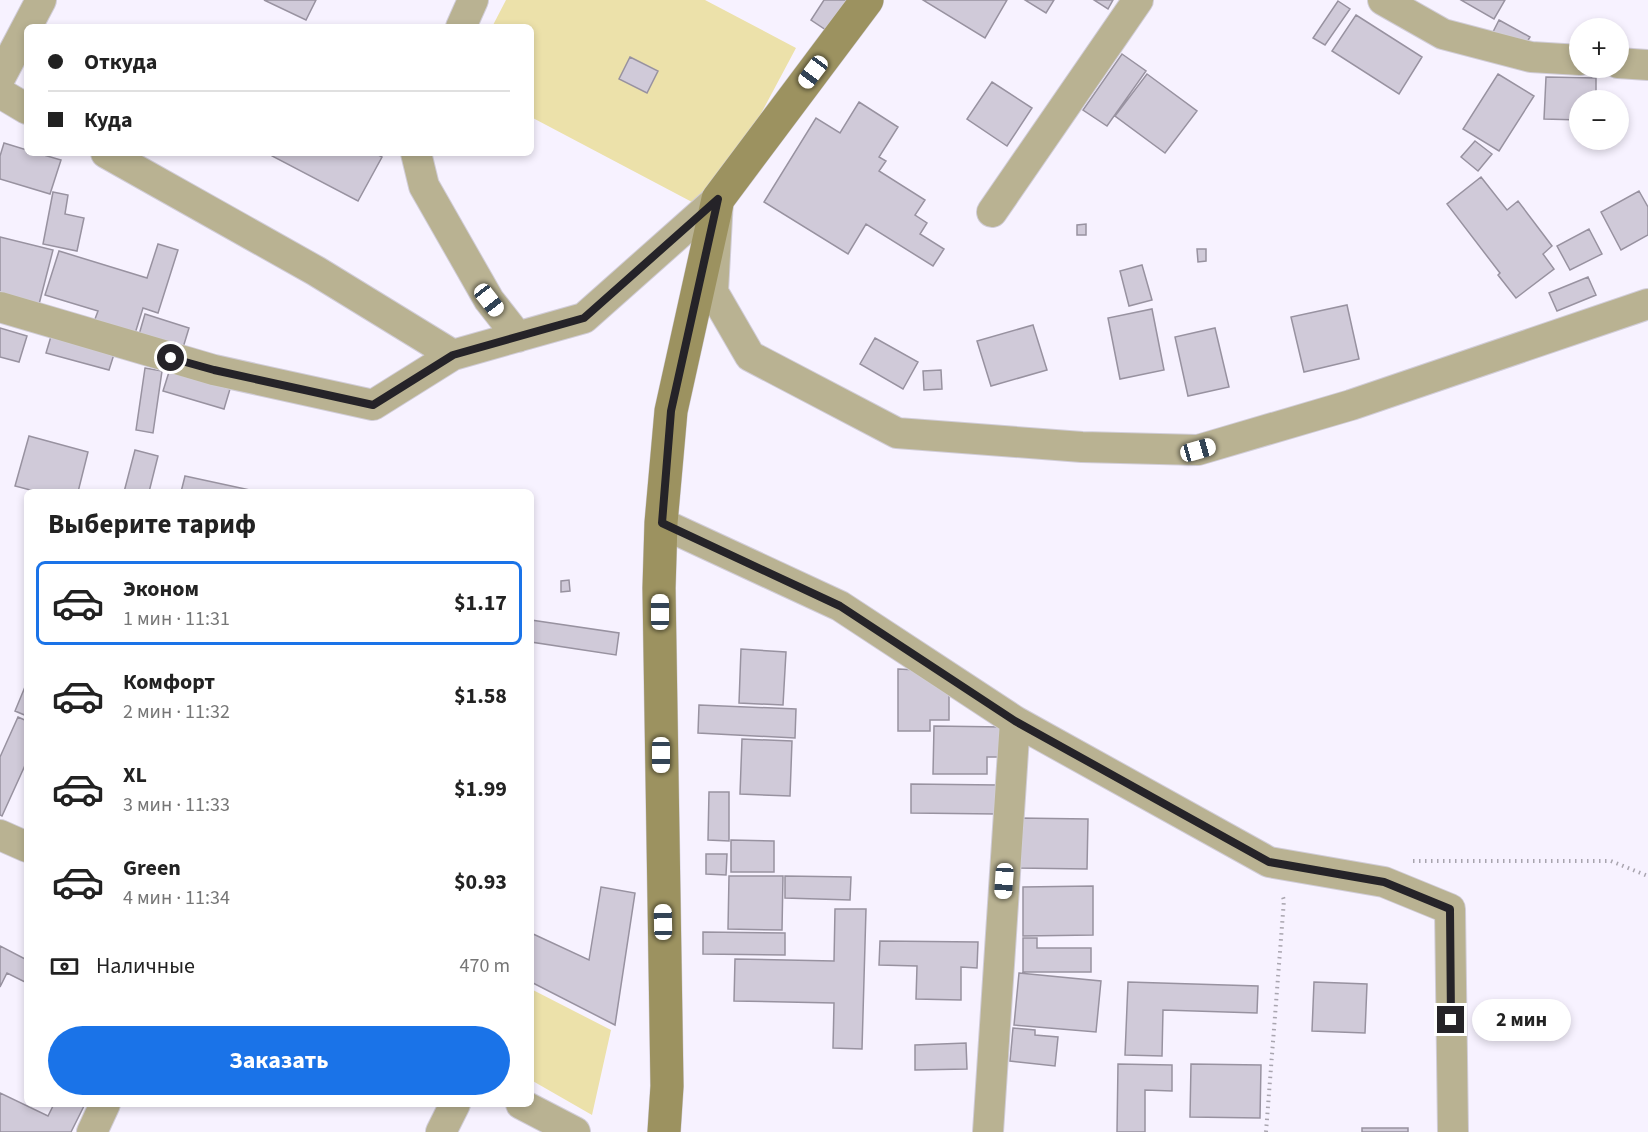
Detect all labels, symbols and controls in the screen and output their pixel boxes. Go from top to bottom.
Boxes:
map controls [1569,18,1629,150]
button: + [1569,18,1629,78]
text: Откуда [84,46,157,78]
car [795,52,831,92]
button: − [1569,90,1629,150]
text: Куда [84,104,133,136]
car [471,280,507,320]
route start [157,344,184,371]
car [1178,436,1218,464]
text: Выберите тариф [48,505,256,544]
text: Эконом [123,573,199,605]
icon: car [51,576,105,630]
text: $1.17 [454,587,507,619]
car [651,594,669,630]
text: 1 мин · 11:31 [123,605,230,633]
text: Комфорт [123,666,215,698]
icon: car [51,669,105,723]
text: $1.58 [454,680,507,712]
text: 2 мин · 11:32 [123,698,230,726]
car [652,737,670,773]
text: XL [123,759,147,791]
icon: car [51,762,105,816]
text: $1.99 [454,773,507,805]
text: 3 мин · 11:33 [123,791,230,819]
text: Green [123,852,181,884]
icon: car [51,855,105,909]
car [994,862,1014,900]
text: $0.93 [454,866,507,898]
text: 4 мин · 11:34 [123,884,230,912]
car [654,904,672,940]
icon: cash [48,950,81,983]
text: Наличные [96,950,195,982]
text: 470 m [460,952,510,980]
callout: 2 мин [1472,999,1571,1041]
route end [1437,1006,1464,1033]
text: 2 мин [1496,1006,1547,1034]
button: Заказать [48,1026,510,1095]

